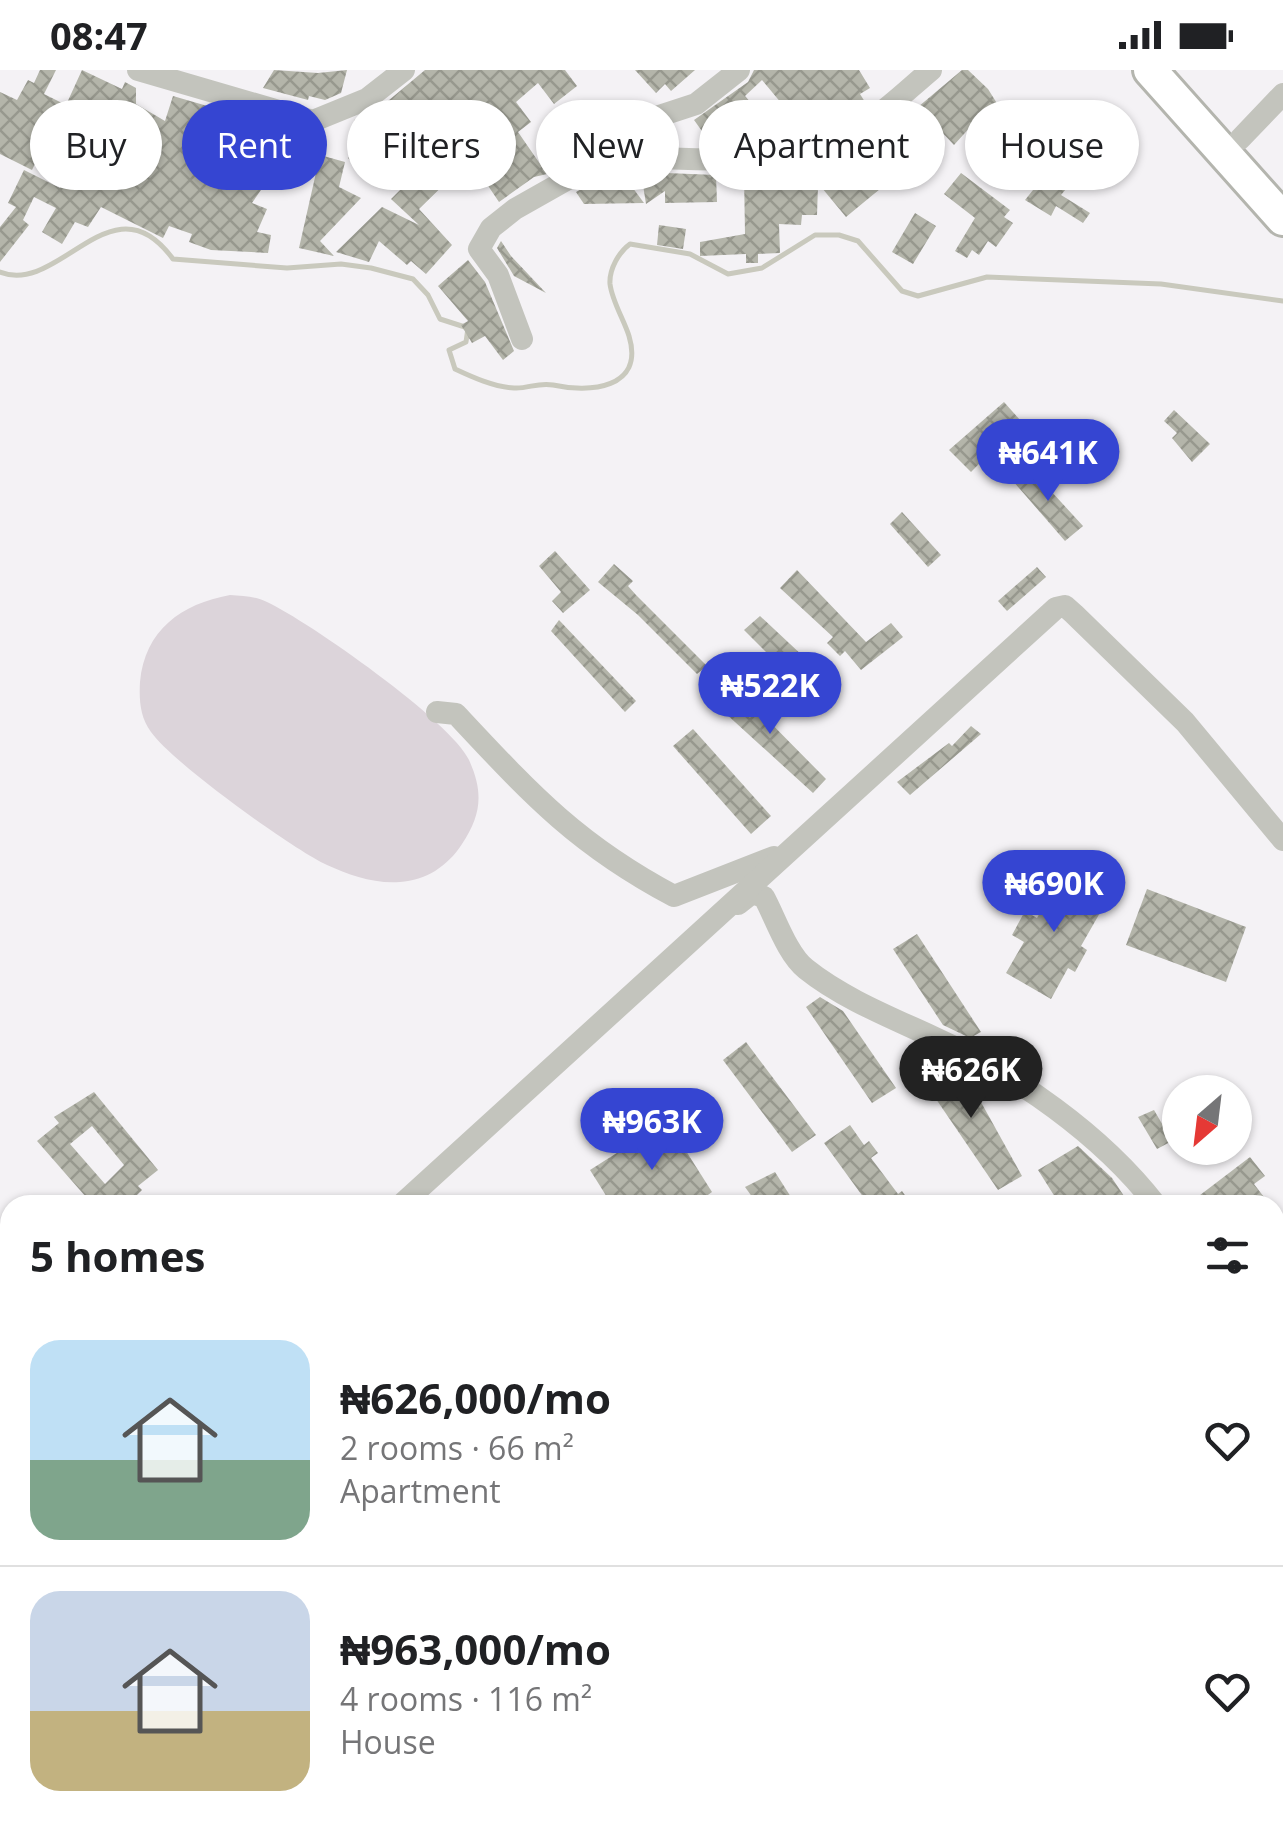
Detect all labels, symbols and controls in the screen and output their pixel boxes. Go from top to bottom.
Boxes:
text: 08:47 [50,9,148,61]
chip: Buy [30,100,162,190]
chip: Rent [182,100,327,190]
chip: Filters [347,100,516,190]
chip: New [536,100,679,190]
chip: Apartment [699,100,945,190]
chip: House [965,100,1139,190]
pin: ₦641K [978,419,1118,504]
text: ₦641K [998,430,1098,473]
pin: ₦522K [700,652,840,737]
text: ₦522K [720,663,820,706]
pin: ₦690K [984,850,1124,935]
text: ₦690K [1004,861,1104,904]
pin: ₦626K [901,1036,1041,1121]
text: ₦626K [921,1047,1021,1090]
north arrow [1162,1075,1252,1165]
map controls [1162,1075,1252,1165]
pin: ₦963K [582,1088,722,1173]
text: ₦963K [602,1099,702,1142]
text: 5 homes [30,1227,205,1284]
icon: filters [1200,1228,1255,1283]
text: ₦626,000/mo [340,1369,611,1426]
icon: home [110,1380,230,1500]
icon: heart [1200,1413,1255,1468]
text: 2 rooms · 66 m² [340,1426,574,1469]
text: Apartment [340,1469,501,1512]
text: ₦963,000/mo [340,1620,611,1677]
icon: home [110,1631,230,1751]
icon: heart [1200,1664,1255,1719]
text: 4 rooms · 116 m² [340,1677,592,1720]
text: House [340,1720,436,1763]

